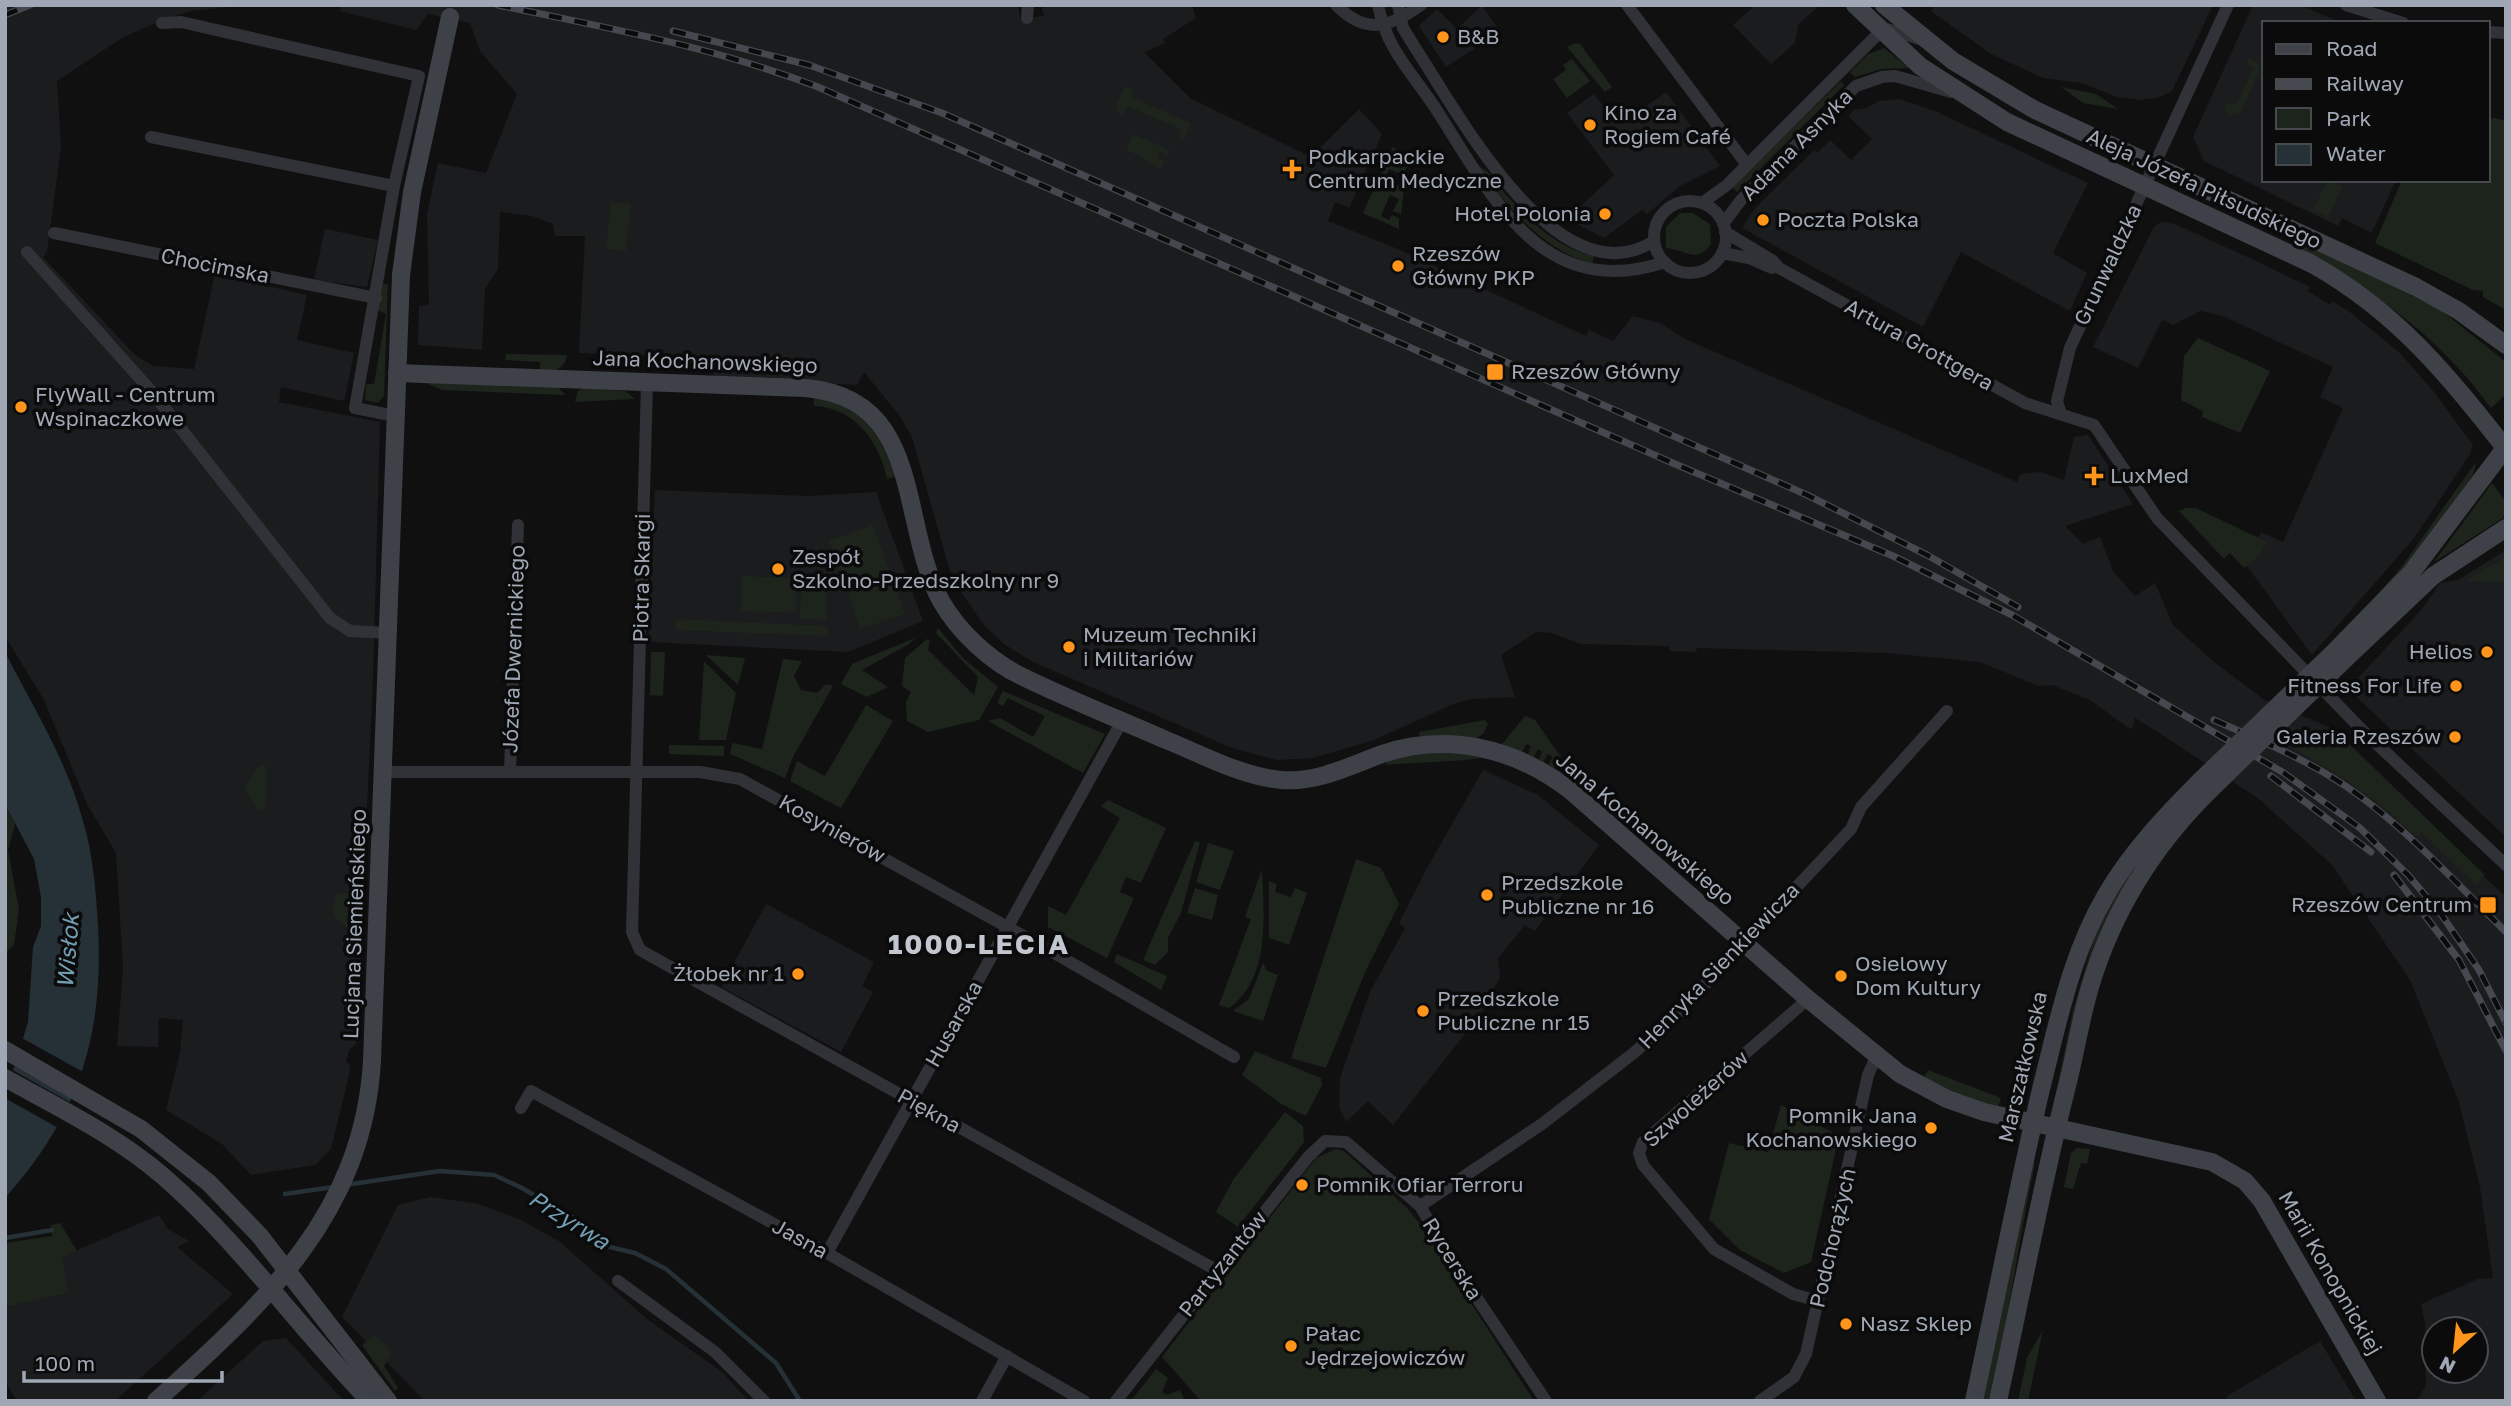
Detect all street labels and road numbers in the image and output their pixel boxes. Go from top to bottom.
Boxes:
street label: Adama Asnyka [1735,83,1858,206]
street label: Aleja Józefa Piłsudskiego [2083,122,2326,254]
street label: Grunwaldzka [2068,200,2146,329]
street label: Chocimska [159,242,272,288]
street label: Artura Grottgera [1841,293,1998,396]
street label: Jana Kochanowskiego [592,344,818,378]
street label: Piotra Skargi [627,513,655,643]
street label: Józefa Dwernickiego [496,544,530,754]
street label: Jana Kochanowskiego [1551,746,1740,911]
street label: Kosynierów [775,788,890,868]
street label: Lucjana Siemieńskiego [337,809,371,1039]
street label: Henryka Sienkiewicza [1632,877,1804,1054]
street label: Husarska [919,976,987,1071]
street label: Marszałkowska [1992,989,2052,1145]
street label: Szwoleżerów [1637,1044,1753,1152]
street label: Piękna [893,1082,966,1138]
street label: Podchorążych [1803,1165,1861,1310]
street label: Marii Konopnickiej [2273,1186,2388,1359]
street label: Partyzantów [1173,1205,1272,1322]
street label: Jasna [768,1212,833,1264]
street label: Rycerska [1417,1213,1488,1304]

